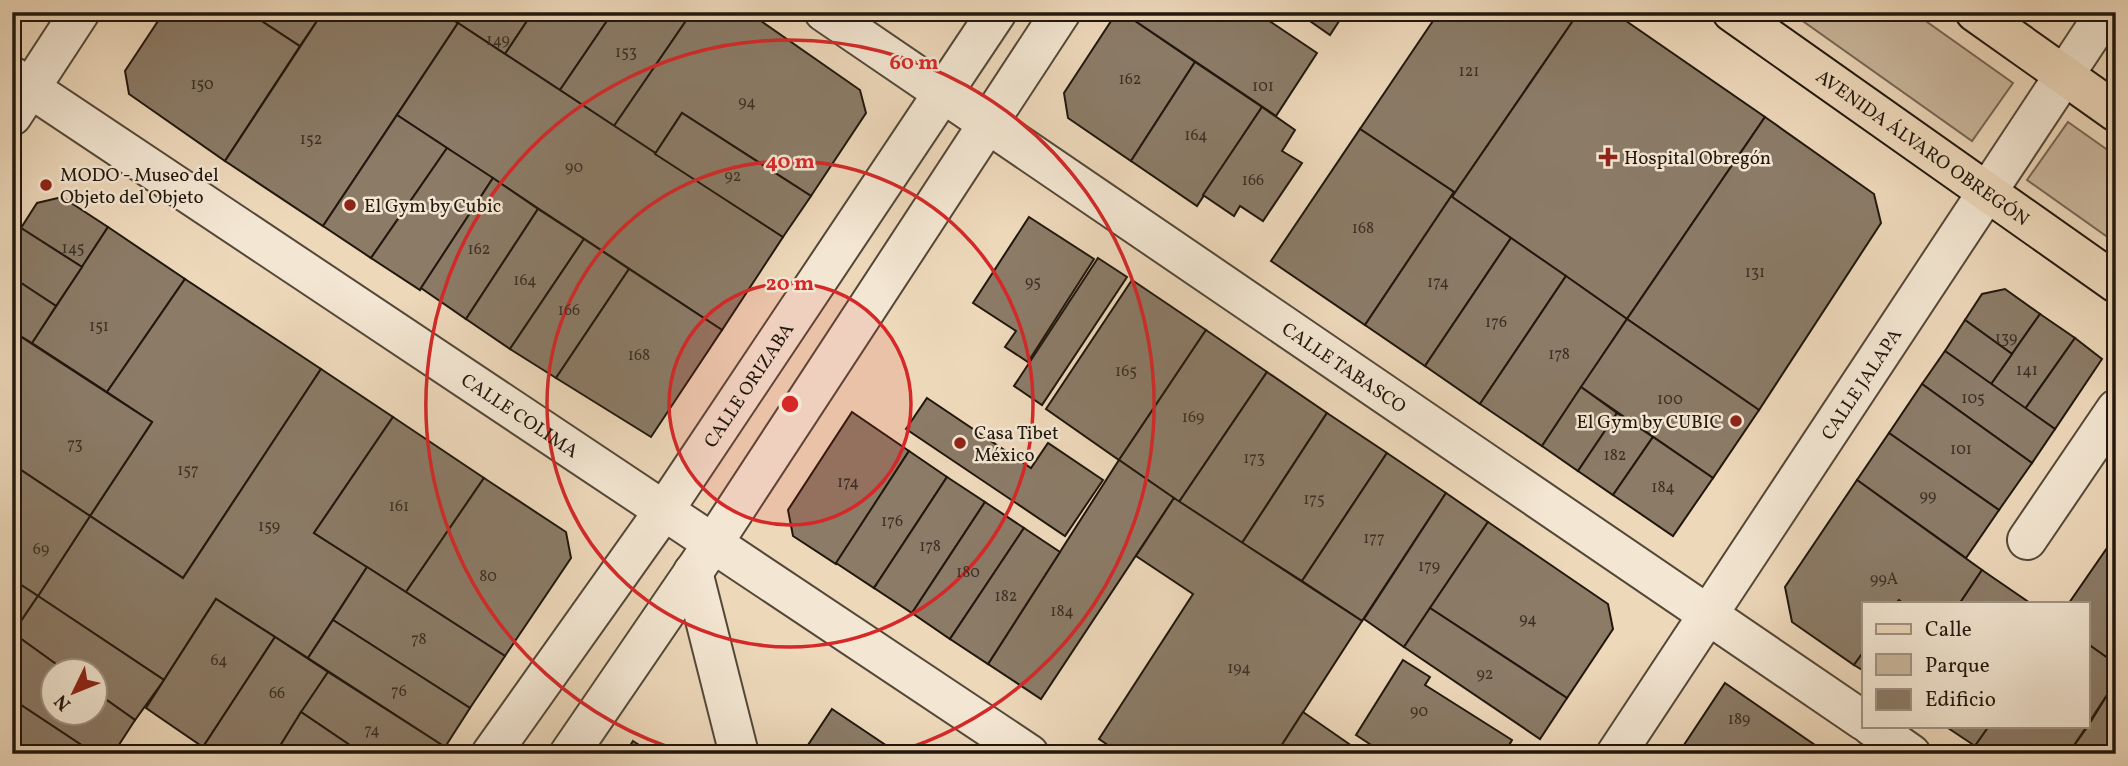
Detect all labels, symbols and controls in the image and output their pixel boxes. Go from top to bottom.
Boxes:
house number: 149 [486,30,510,52]
house number: 153 [615,42,637,64]
text: 60 m [890,49,938,78]
house number: 121 [1458,61,1480,83]
street label: AVENIDA ÁLVARO OBREGÓN [1810,64,2034,233]
house number: 162 [1119,69,1141,91]
house number: 150 [190,74,214,96]
house number: 101 [1252,76,1274,98]
house number: 94 [738,92,756,114]
house number: 164 [1184,125,1208,147]
house number: 152 [300,129,322,151]
place label: Hospital Obregón [1624,146,1771,172]
marker: Hospital Obregón [1598,147,1618,167]
text: 40 m [765,148,815,177]
house number: 90 [565,157,583,179]
place label: MODO - Museo del Objeto del Objeto [60,163,219,211]
house number: 92 [725,166,741,188]
house number: 166 [1242,170,1264,192]
marker: MODO - Museo del Objeto del Objeto [38,177,54,193]
place label: El Gym by Cubic [364,194,501,220]
marker: El Gym by Cubic [342,197,358,213]
house number: 168 [1352,218,1374,240]
house number: 145 [62,238,84,260]
house number: 162 [468,239,490,261]
house number: 131 [1745,262,1765,284]
house number: 164 [513,270,537,292]
text: 20 m [766,270,814,299]
house number: 95 [1025,272,1041,294]
house number: 174 [1427,272,1449,294]
house number: 166 [558,300,580,322]
house number: 176 [1485,312,1507,334]
house number: 151 [89,316,109,338]
street label: CALLE TABASCO [1276,317,1411,420]
street label: CALLE ORIZABA [698,318,801,454]
street label: CALLE JALAPA [1816,324,1909,446]
house number: 139 [1995,328,2017,350]
house number: 178 [1548,344,1570,366]
house number: 168 [628,345,650,367]
house number: 141 [2016,360,2038,382]
house number: 165 [1115,361,1137,383]
street label: CALLE COLIMA [455,368,583,465]
house number: 105 [1961,388,1985,410]
house number: 100 [1657,389,1683,411]
centre of rings [778,392,802,416]
house number: 169 [1182,407,1204,429]
place label: El Gym by CUBIC [1576,410,1722,436]
marker: El Gym by CUBIC [1728,413,1744,429]
place label: Casa Tibet México [974,421,1059,469]
house number: 73 [67,434,83,456]
marker: Casa Tibet México [952,435,968,451]
house number: 101 [1950,439,1972,461]
house number: 182 [1604,445,1626,467]
house number: 173 [1243,448,1265,470]
house number: 157 [177,460,199,482]
house number: 174 [837,472,859,494]
house number: 184 [1651,477,1675,499]
house number: 99 [1920,486,1936,508]
house number: 175 [1303,489,1325,511]
house number: 161 [389,496,409,518]
house number: 176 [881,511,903,533]
house number: 159 [258,516,280,538]
house number: 177 [1363,528,1385,550]
house number: 178 [919,536,941,558]
house number: 69 [33,539,49,561]
house number: 179 [1418,556,1440,578]
house number: 180 [956,562,980,584]
house number: 80 [479,566,497,588]
house number: 99A [1870,569,1898,591]
house number: 182 [995,586,1017,608]
house number: 184 [1050,601,1074,623]
legend [1862,602,2090,728]
house number: 94 [1519,609,1537,631]
text: Calle [1925,616,1972,645]
house number: 78 [411,629,427,651]
house number: 64 [210,650,228,672]
text: Parque [1925,652,1990,681]
north arrow [38,658,108,728]
house number: 194 [1227,658,1251,680]
house number: 92 [1477,664,1493,686]
house number: 76 [391,681,407,703]
house number: 66 [269,683,285,705]
text: Edificio [1925,686,1996,715]
text: N [49,688,77,716]
house number: 90 [1410,701,1428,723]
house number: 189 [1728,709,1750,731]
house number: 74 [364,720,380,742]

